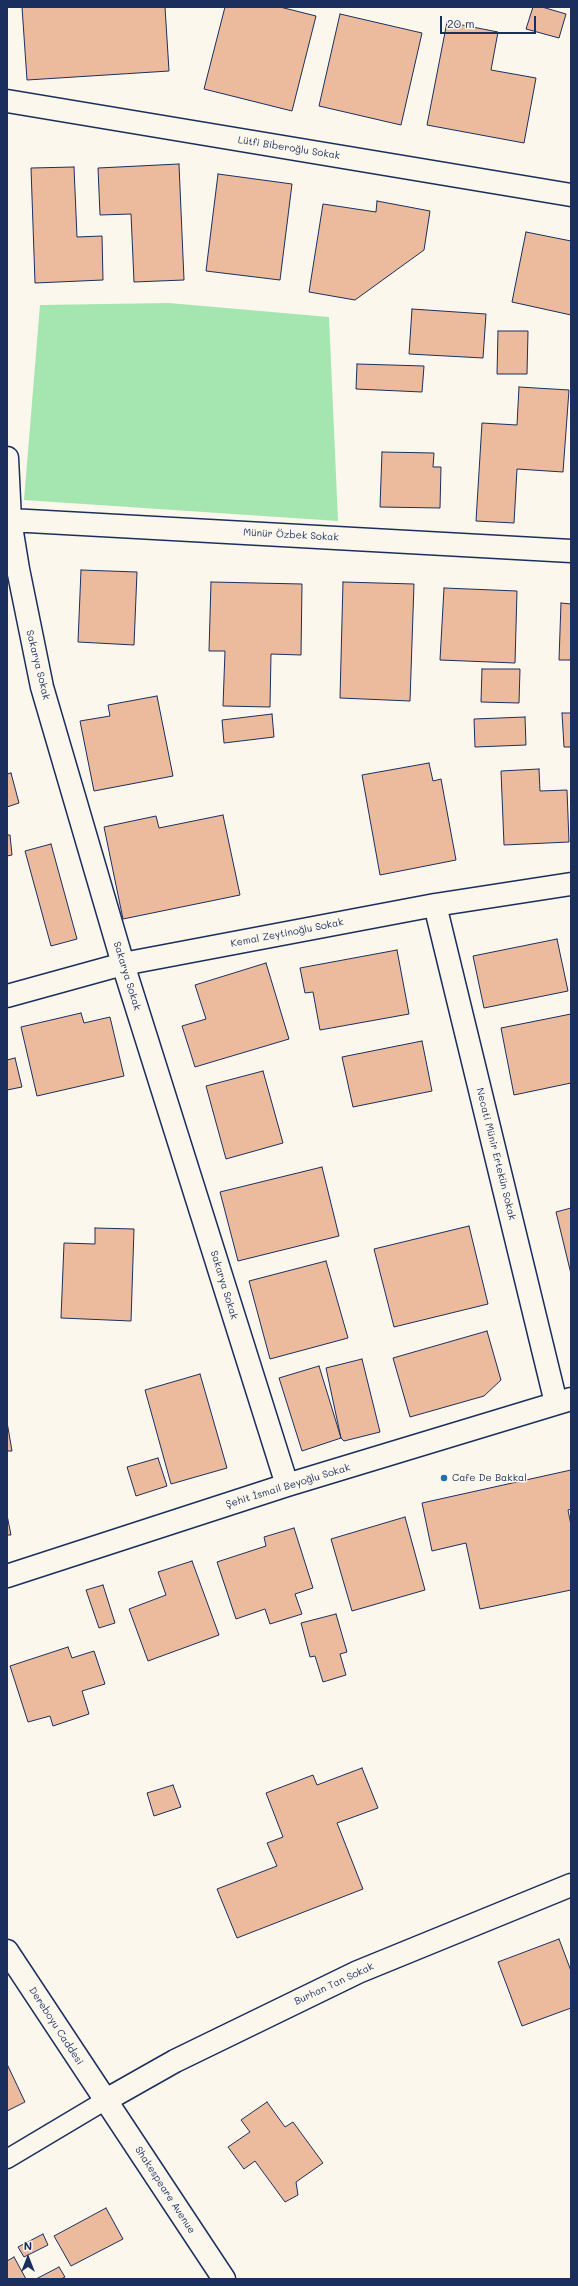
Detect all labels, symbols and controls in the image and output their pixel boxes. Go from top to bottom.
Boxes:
scale bar [442,8,538,34]
text: 20 m [447,15,475,31]
street label: Lütfi Biberoğlu Sokak [237,134,341,162]
street label: Münür Özbek Sokak [243,527,339,543]
street label: Sakarya Sokak [24,629,52,701]
street label: Kemal Zeytinoğlu Sokak [230,916,344,950]
street label: Sakarya Sokak [111,940,143,1012]
street label: Necati Münir Ertekün Sokak [474,1087,518,1221]
street label: Sakarya Sokak [208,1249,240,1321]
street label: Şehit İsmail Beyoğlu Sokak [224,1461,352,1511]
place label: Cafe De Bakkal [452,1472,527,1484]
marker: Cafe De Bakkal [439,1473,449,1483]
street label: Burhan Tan Sokak [292,1960,376,2008]
street label: Dereboyu Caddesi [26,1985,86,2067]
street label: Shakespeare Avenue [132,2144,198,2236]
north arrow [8,2238,48,2278]
text: N [24,2238,32,2253]

